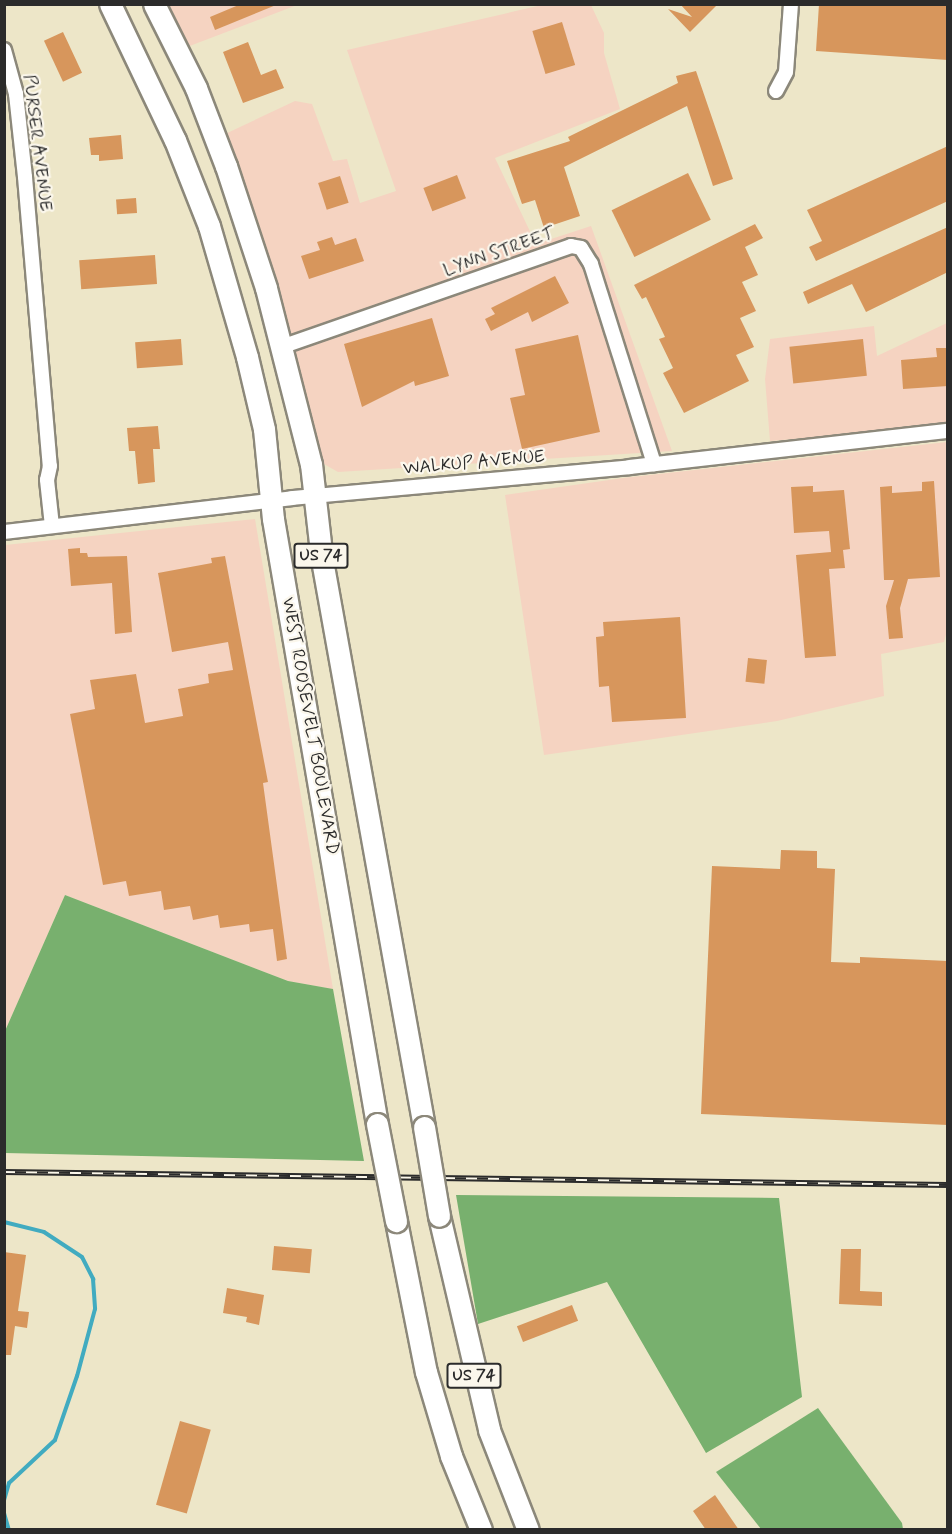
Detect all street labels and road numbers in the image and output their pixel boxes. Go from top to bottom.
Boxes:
street label: PURSER AVENUE [18,72,56,214]
street label: LYNN STREET [440,223,558,281]
street label: WALKUP AVENUE [401,446,547,480]
road number: US 74 [292,543,350,569]
street label: WEST ROOSEVELT BOULEVARD [277,597,343,855]
road number: US 74 [446,1363,502,1389]

